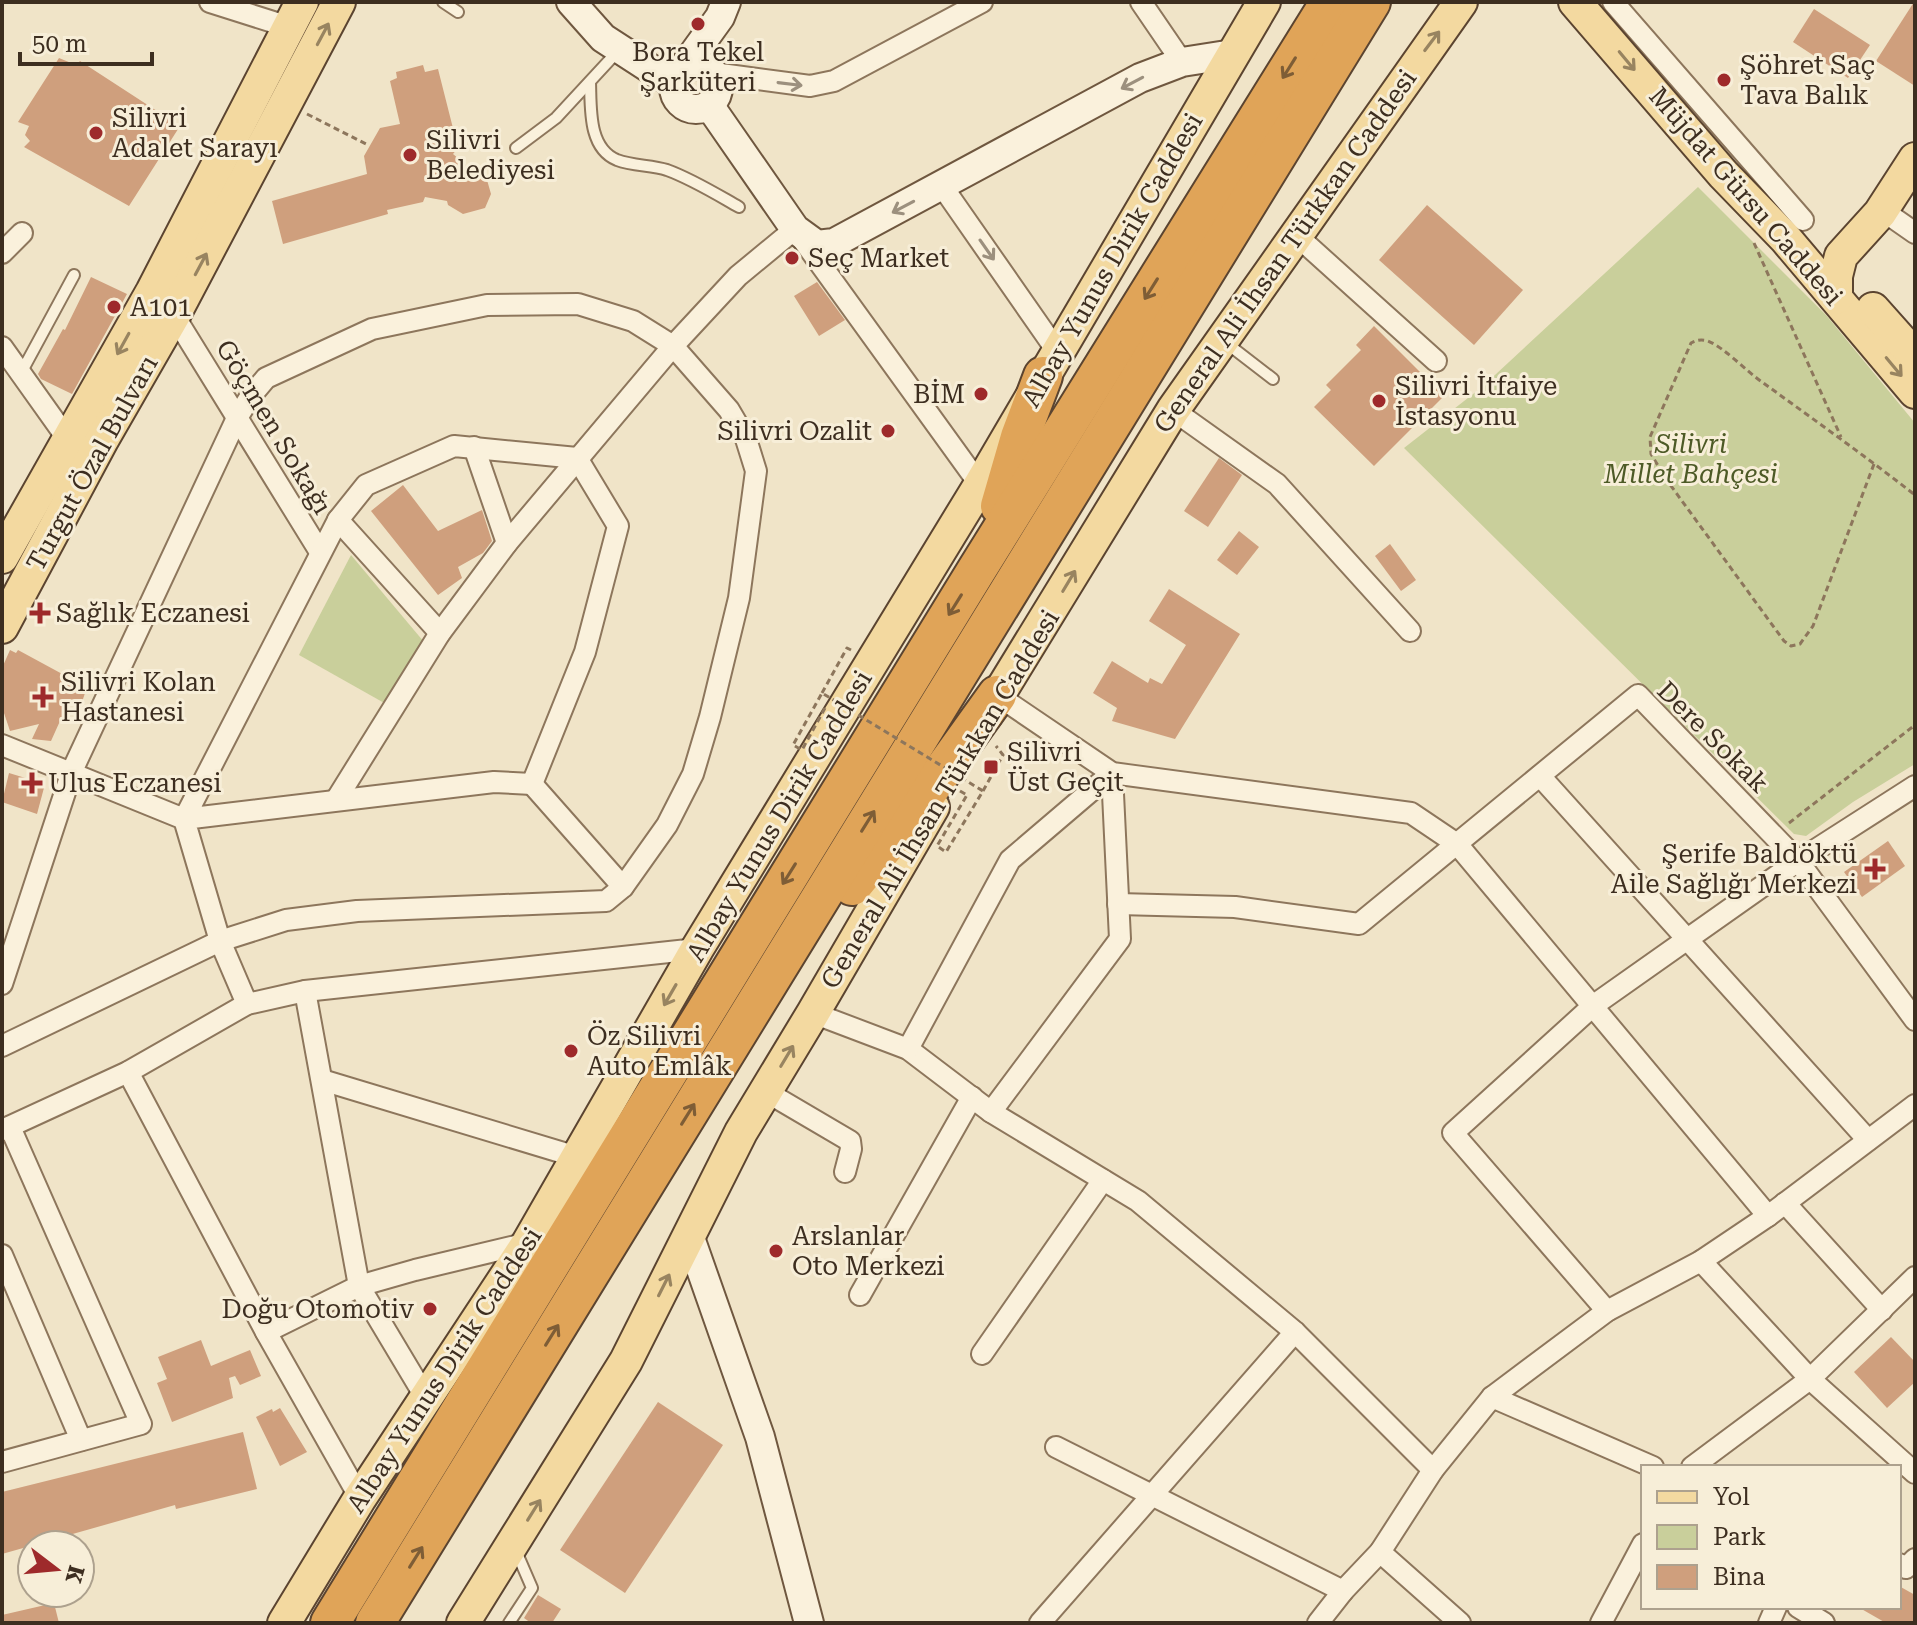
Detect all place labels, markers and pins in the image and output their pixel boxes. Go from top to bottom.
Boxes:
marker: Bora Tekel Şarküteri [689,15,707,33]
place label: Bora Tekel Şarküteri [632,37,764,97]
place label: Şöhret Saç Tava Balık [1740,50,1875,110]
marker: Şöhret Saç Tava Balık [1715,71,1733,89]
place label: Silivri Adalet Sarayı [112,103,277,163]
marker: Silivri Adalet Sarayı [87,124,105,142]
place label: Silivri Belediyesi [426,125,555,185]
marker: Silivri Belediyesi [401,146,419,164]
place label: Seç Market [808,243,949,273]
marker: Seç Market [783,249,801,267]
place label: A101 [130,292,192,322]
marker: A101 [105,298,123,316]
place label: Silivri İtfaiye İstasyonu [1395,370,1557,431]
place label: BİM [913,378,965,409]
marker: BİM [972,385,990,403]
marker: Silivri İtfaiye İstasyonu [1370,392,1388,410]
place label: Silivri Ozalit [718,416,872,446]
marker: Silivri Ozalit [879,422,897,440]
place label: Sağlık Eczanesi [56,598,250,628]
marker: Sağlık Eczanesi [31,604,49,622]
place label: Silivri Kolan Hastanesi [61,667,216,727]
marker: Silivri Kolan Hastanesi [32,686,54,708]
place label: Silivri Üst Geçit [1007,737,1124,797]
marker: Silivri Üst Geçit [982,758,1000,776]
place label: Ulus Eczanesi [48,768,222,798]
marker: Ulus Eczanesi [23,774,41,792]
place label: Şerife Baldöktü Aile Sağlığı Merkezi [1611,839,1857,899]
marker: Şerife Baldöktü Aile Sağlığı Merkezi [1864,858,1886,880]
place label: Öz Silivri Auto Emlâk [587,1020,732,1081]
marker: Öz Silivri Auto Emlâk [562,1042,580,1060]
place label: Arslanlar Oto Merkezi [792,1221,945,1281]
marker: Arslanlar Oto Merkezi [767,1242,785,1260]
place label: Doğu Otomotiv [221,1294,414,1324]
marker: Doğu Otomotiv [421,1300,439,1318]

